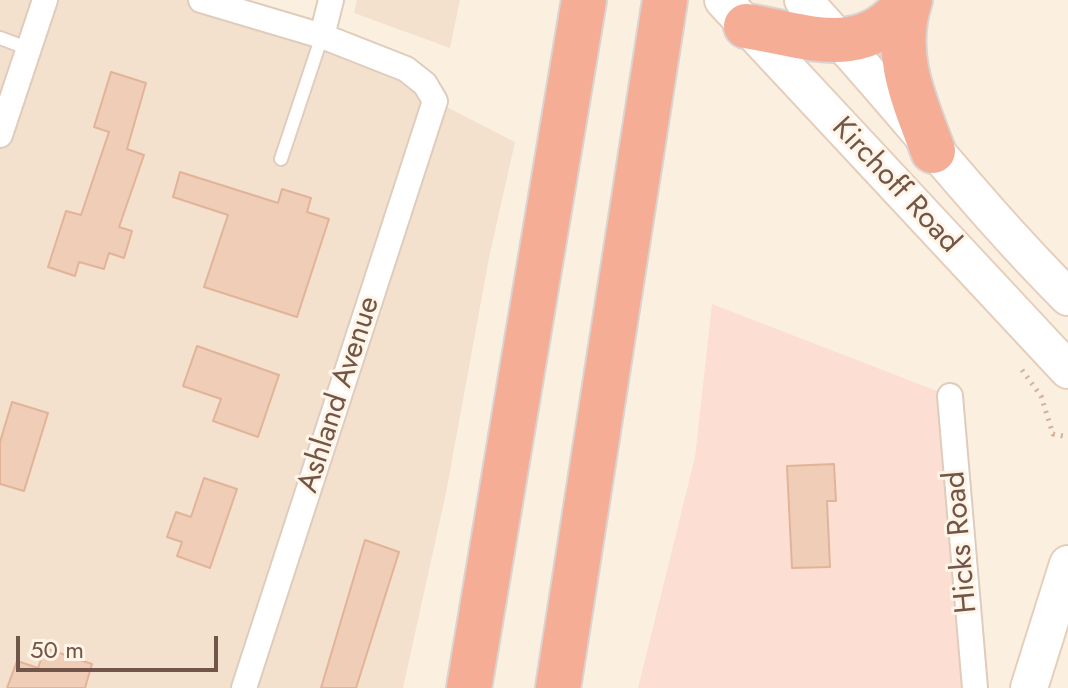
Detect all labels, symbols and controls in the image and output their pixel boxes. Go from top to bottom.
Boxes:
street label: Kirchoff Road [823,111,967,261]
street label: Ashland Avenue [291,292,389,498]
street label: Hicks Road [938,469,986,615]
scale bar [20,620,222,670]
text: 50 m [30,632,84,667]

